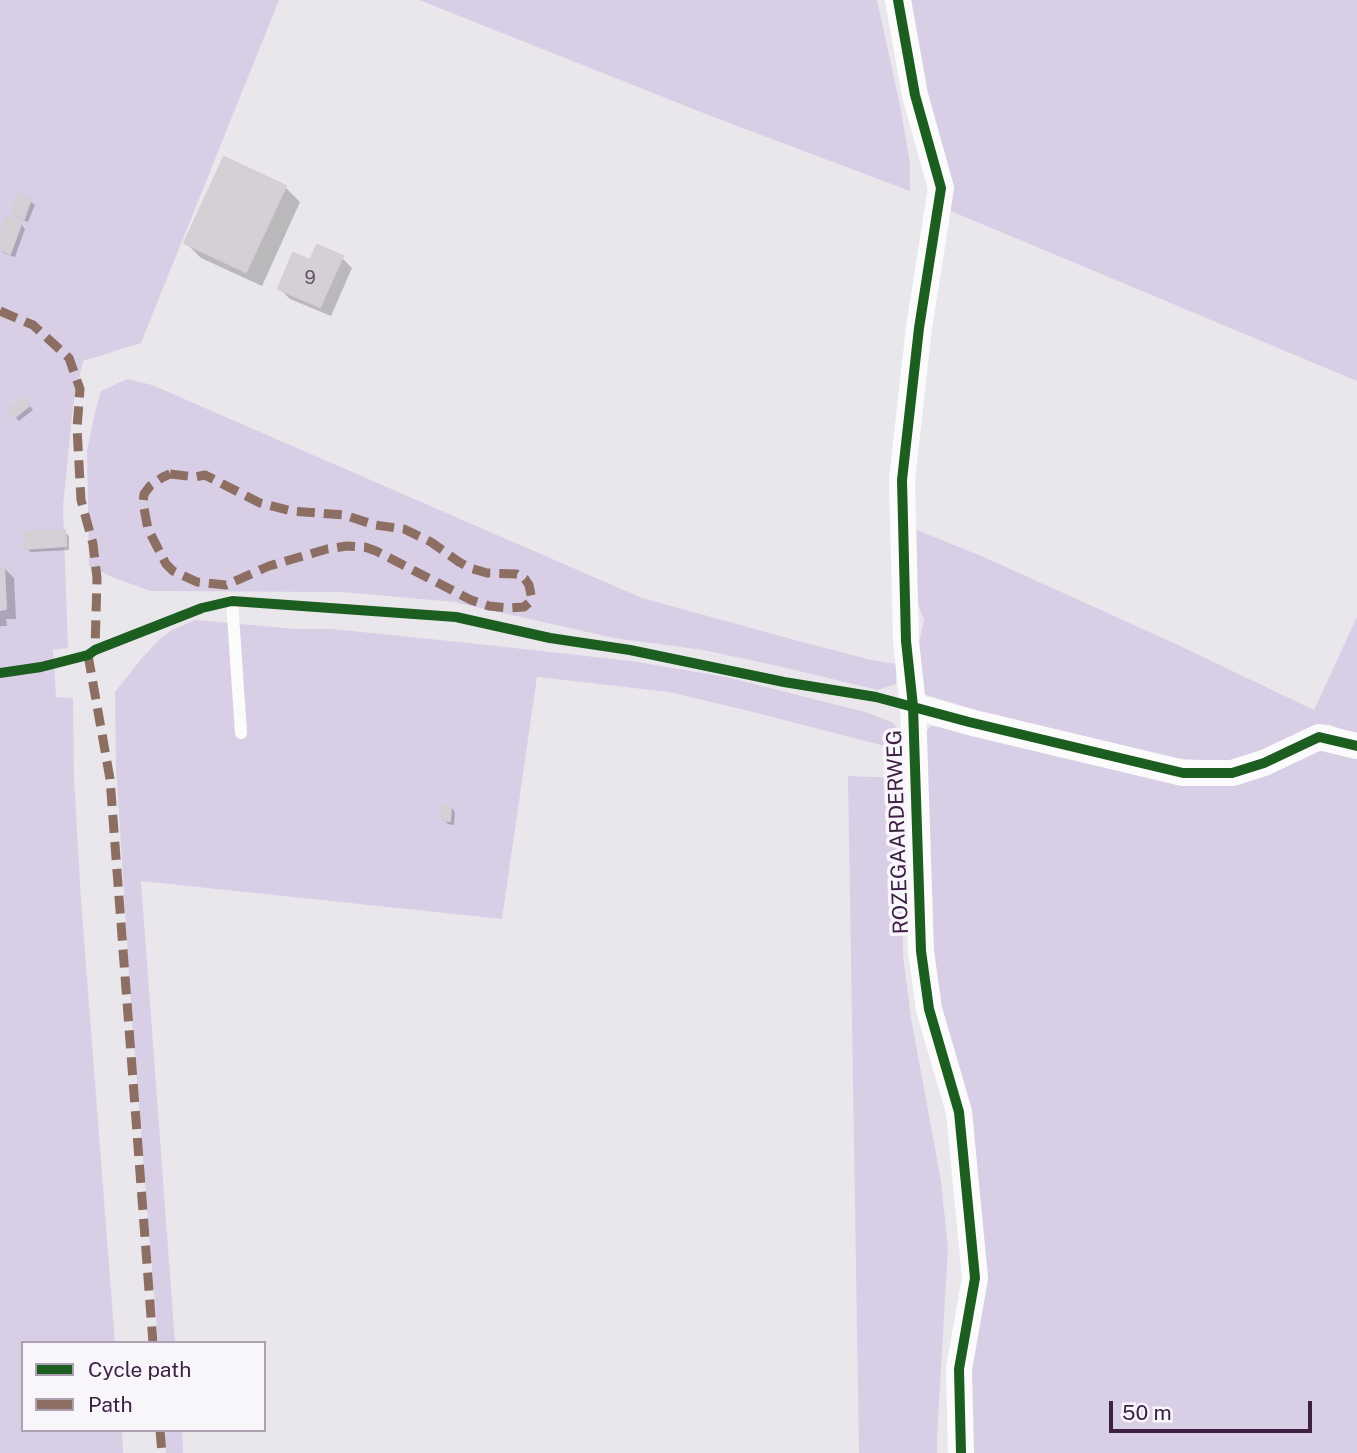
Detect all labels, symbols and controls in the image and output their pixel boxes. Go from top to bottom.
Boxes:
house number: 9 [304,267,316,289]
street label: ROZEGAARDERWEG [882,729,914,935]
legend [21,1341,266,1432]
text: Cycle path [88,1357,191,1382]
scale bar [1112,1386,1315,1430]
text: Path [88,1392,133,1417]
text: 50 m [1122,1400,1172,1425]

